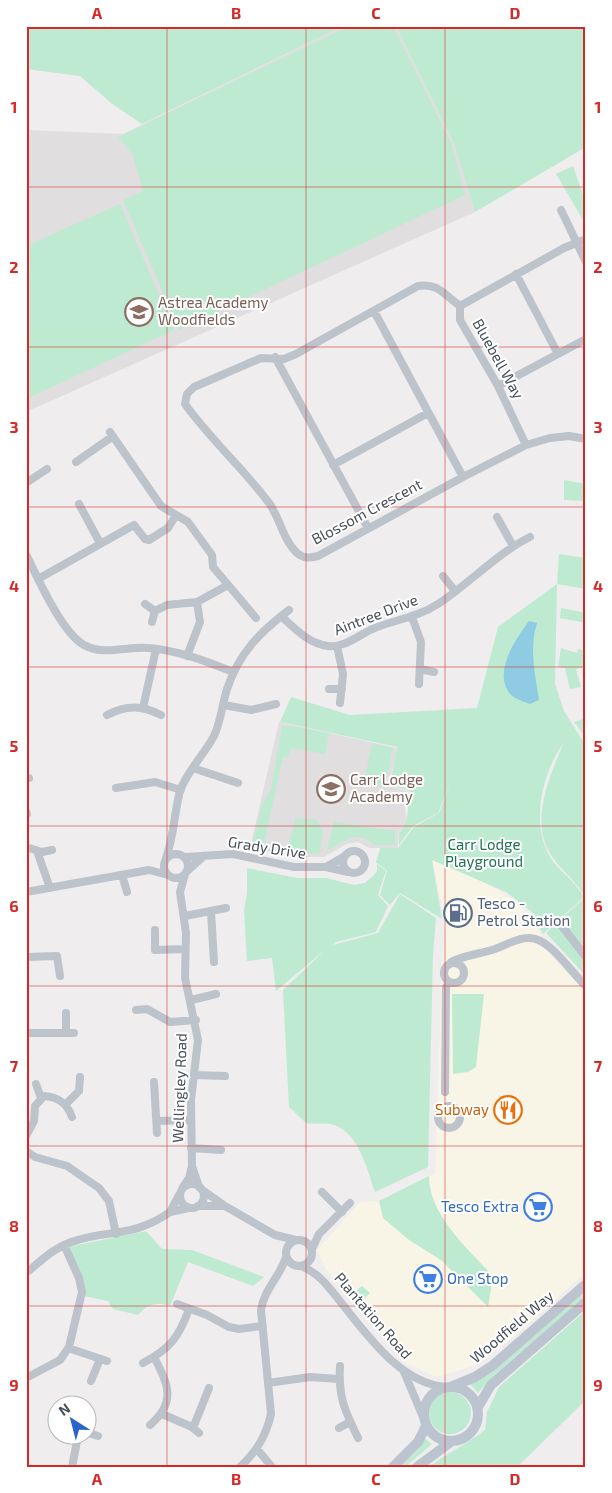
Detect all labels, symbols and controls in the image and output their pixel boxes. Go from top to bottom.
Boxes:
text: A [92,3,103,22]
text: B [231,3,241,22]
text: C [371,3,381,22]
text: D [510,3,521,22]
text: 1 [11,97,17,116]
text: 1 [595,97,601,116]
text: 2 [9,257,19,276]
text: 2 [593,257,603,276]
place label: Astrea Academy Woodfields [158,293,268,328]
school or university icon: Astrea Academy Woodfields [124,297,154,327]
street label: Bluebell Way [469,315,528,402]
text: 3 [9,417,19,436]
text: 3 [593,417,603,436]
street label: Blossom Crescent [308,474,425,548]
text: 4 [9,576,19,595]
text: 4 [593,576,603,595]
street label: Aintree Drive [331,590,420,638]
text: 5 [10,736,19,755]
text: 5 [594,736,603,755]
place label: Carr Lodge Academy [350,770,423,805]
school or university icon: Carr Lodge Academy [316,774,346,804]
street label: Grady Drive [227,832,307,862]
park label: Carr Lodge Playground [445,835,523,870]
place label: Tesco - Petrol Station [477,894,570,929]
text: 6 [9,896,19,915]
text: 6 [593,896,603,915]
fuel station icon: Tesco - Petrol Station [443,898,473,928]
street label: Wellingley Road [168,1033,190,1143]
text: 7 [10,1056,19,1075]
text: 7 [594,1056,603,1075]
restaurant icon: Subway [493,1095,523,1125]
place label: Subway [435,1100,489,1118]
supermarket icon: Tesco Extra [523,1192,553,1222]
place label: Tesco Extra [441,1197,519,1215]
text: 8 [9,1216,19,1235]
text: 8 [593,1216,603,1235]
supermarket icon: One Stop [413,1264,443,1294]
street label: Plantation Road [331,1268,416,1362]
place label: One Stop [447,1269,508,1287]
street label: Woodfield Way [466,1286,557,1366]
text: 9 [9,1375,19,1394]
text: 9 [593,1375,603,1394]
north arrow [48,1396,98,1446]
text: N [55,1399,73,1419]
text: A [92,1469,103,1488]
text: B [231,1469,241,1488]
text: C [371,1469,381,1488]
text: D [510,1469,521,1488]

